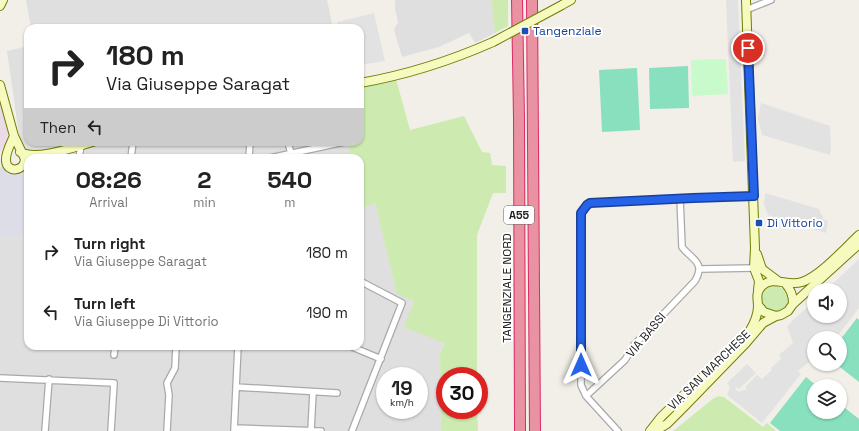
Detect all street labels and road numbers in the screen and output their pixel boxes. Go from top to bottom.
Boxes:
road number: A55 [504,206,534,224]
street label: TANGENZIALE NORD [499,233,515,343]
street label: VIA BASSI [623,309,669,361]
street label: VIA SAN MARCHESE [664,326,754,414]

